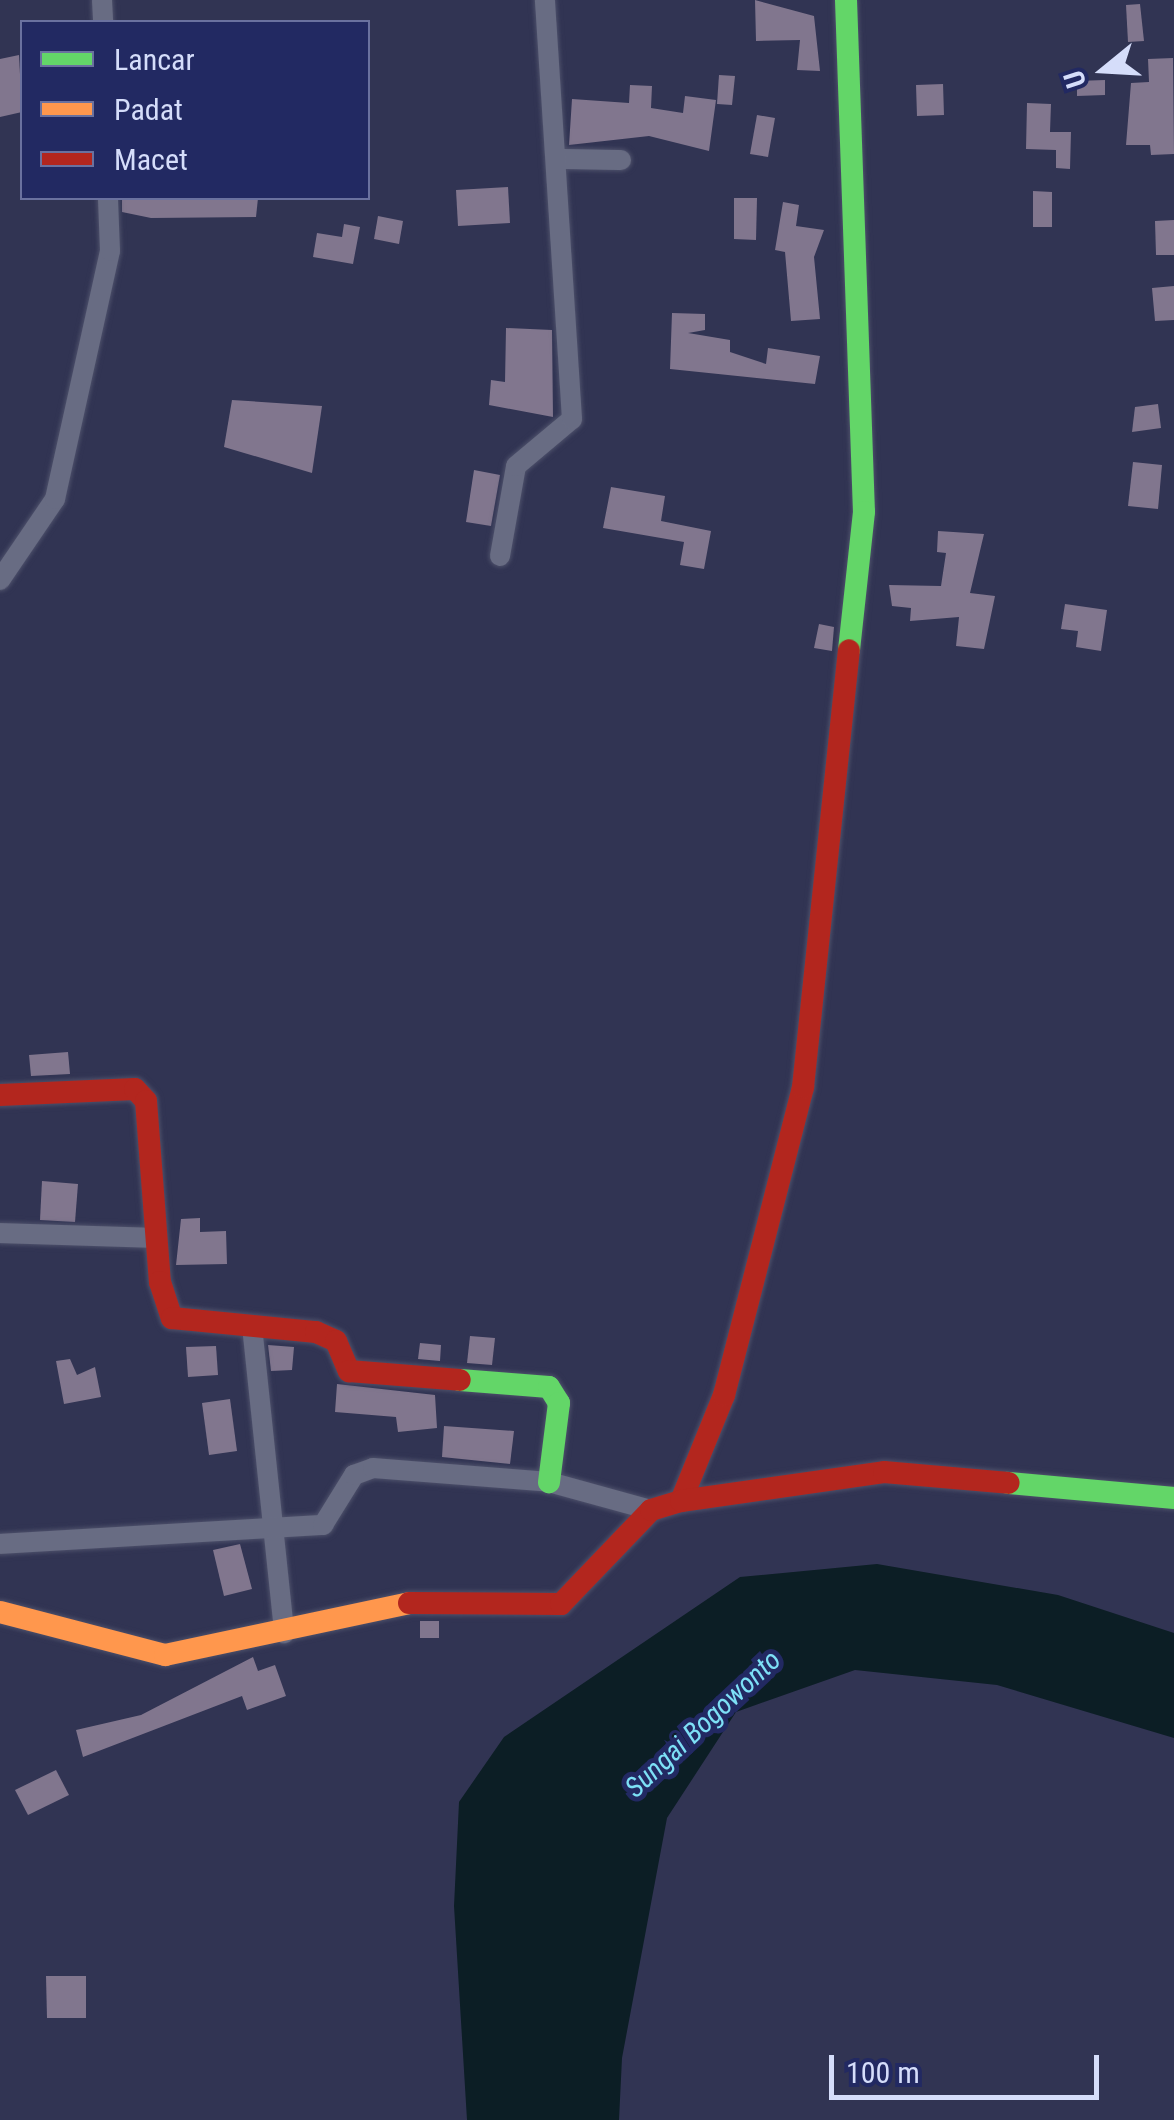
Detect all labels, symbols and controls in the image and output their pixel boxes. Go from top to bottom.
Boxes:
legend [20,20,370,200]
north arrow [1054,20,1154,120]
text: Lancar [114,42,195,77]
text: U [1057,67,1093,92]
text: Padat [114,92,183,127]
text: Macet [114,142,188,177]
water label: Sungai Bogowonto [618,1643,788,1805]
scale bar [834,2035,1104,2097]
text: 100 m [846,2055,920,2090]

